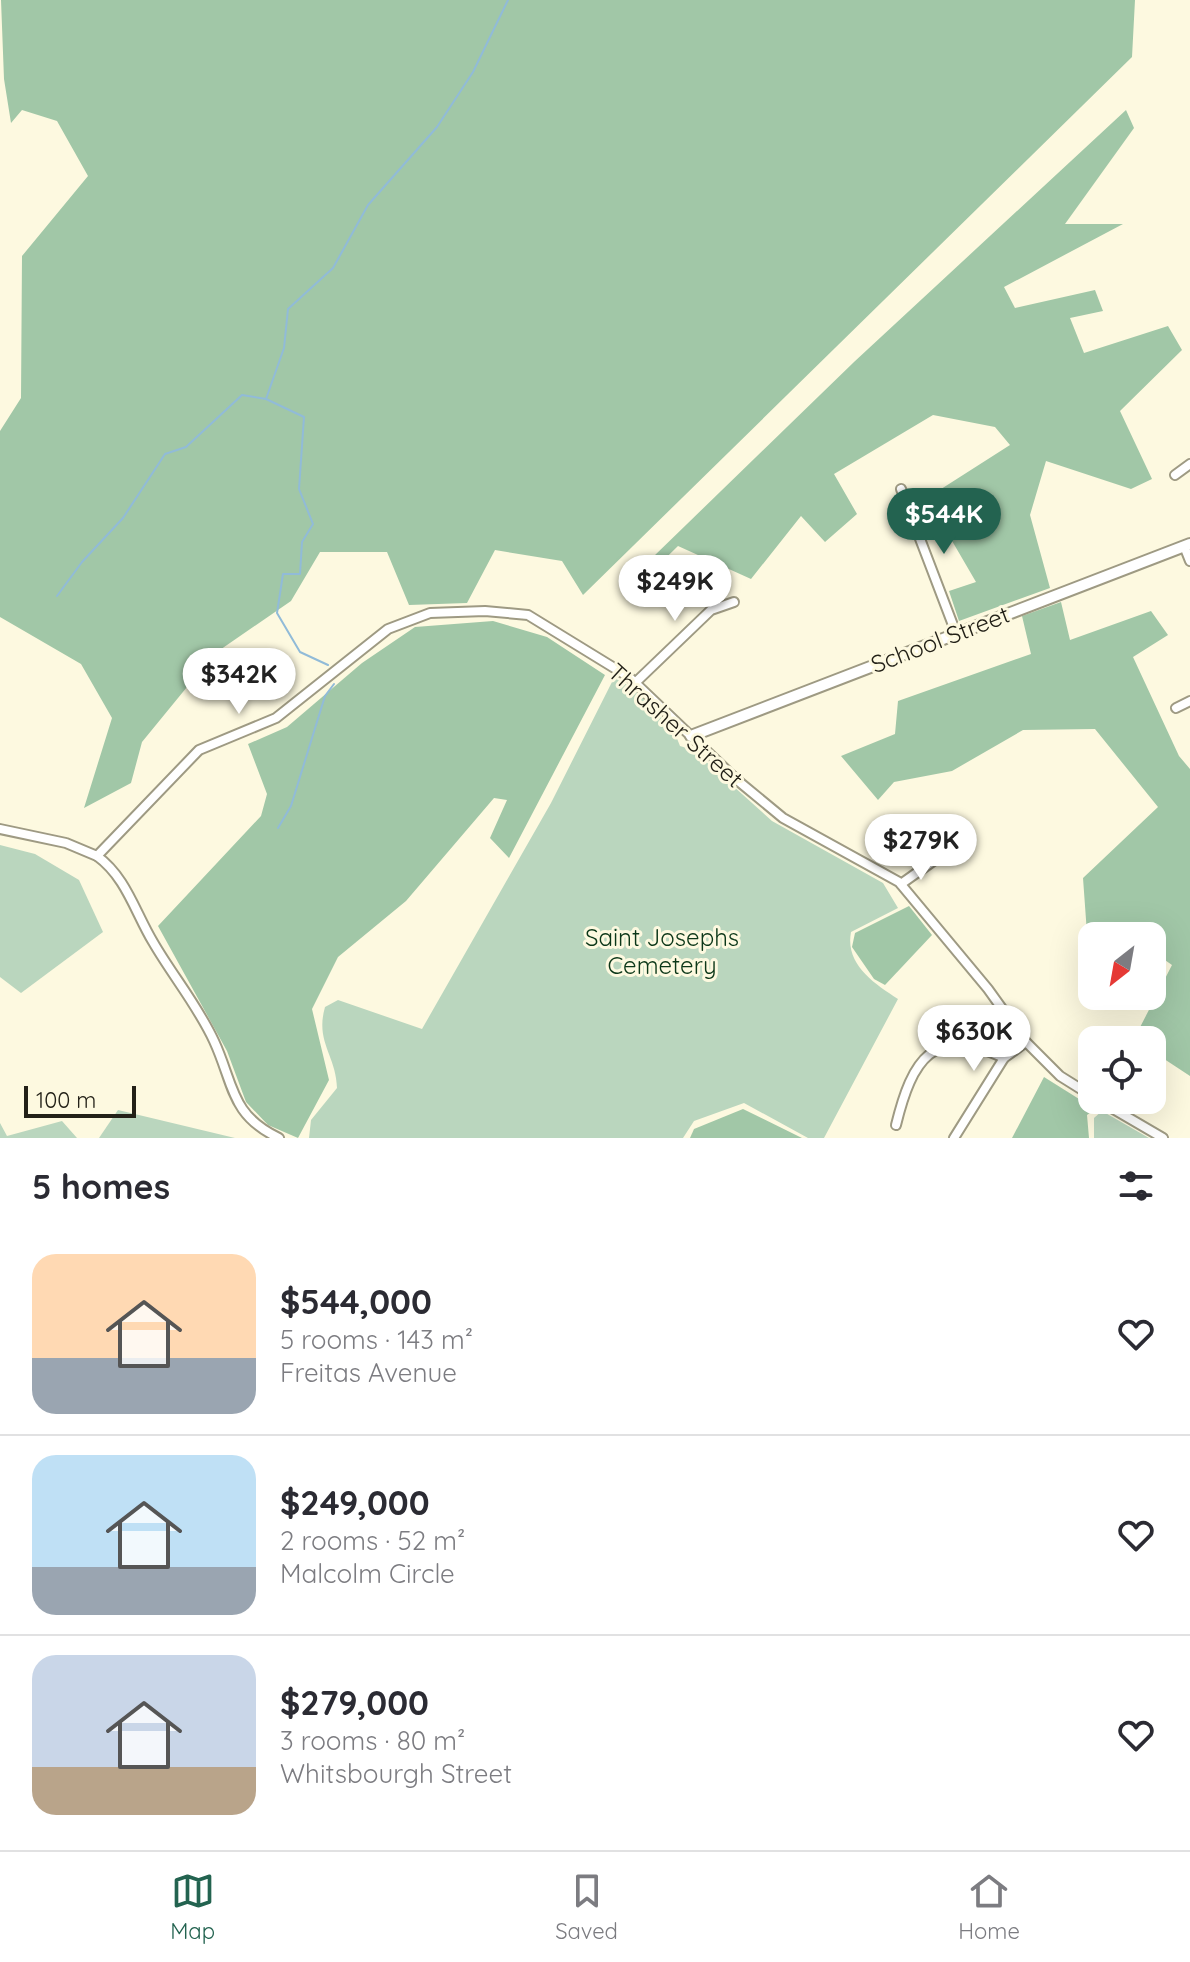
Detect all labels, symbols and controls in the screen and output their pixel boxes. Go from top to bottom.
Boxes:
pin: $544K [888,488,1000,556]
text: $544K [905,497,983,530]
pin: $249K [619,555,731,623]
text: $249K [637,564,713,597]
street label: School Street [866,599,1014,679]
pin: $342K [183,648,295,716]
street label: Thrasher Street [602,656,750,794]
text: $342K [201,657,277,690]
pin: $279K [865,814,977,882]
text: $279K [883,823,959,856]
park label: Saint Josephs Cemetery [585,922,739,980]
north arrow [1078,922,1166,1010]
map controls [1078,922,1166,1114]
pin: $630K [918,1005,1030,1073]
text: $630K [936,1014,1012,1047]
button: locate [1078,1026,1166,1114]
scale bar [24,1082,136,1118]
text: 100 m [36,1086,96,1114]
icon: filters [1114,1164,1158,1208]
text: 5 homes [32,1165,170,1208]
text: $544,000 [280,1280,432,1323]
icon: home [96,1286,192,1382]
icon: heart [1114,1312,1158,1356]
text: 5 rooms · 143 m² [280,1323,473,1356]
text: Freitas Avenue [280,1356,457,1389]
text: $249,000 [280,1481,430,1524]
icon: home [96,1487,192,1583]
icon: heart [1114,1513,1158,1557]
text: 2 rooms · 52 m² [280,1524,465,1557]
text: Malcolm Circle [280,1557,455,1590]
text: $279,000 [280,1681,429,1724]
icon: home [96,1687,192,1783]
icon: heart [1114,1713,1158,1757]
text: 3 rooms · 80 m² [280,1724,465,1757]
text: Whitsbourgh Street [280,1757,512,1790]
tab: Map [170,1869,215,1945]
tab: Saved [555,1869,618,1945]
tab: Home [958,1869,1020,1945]

